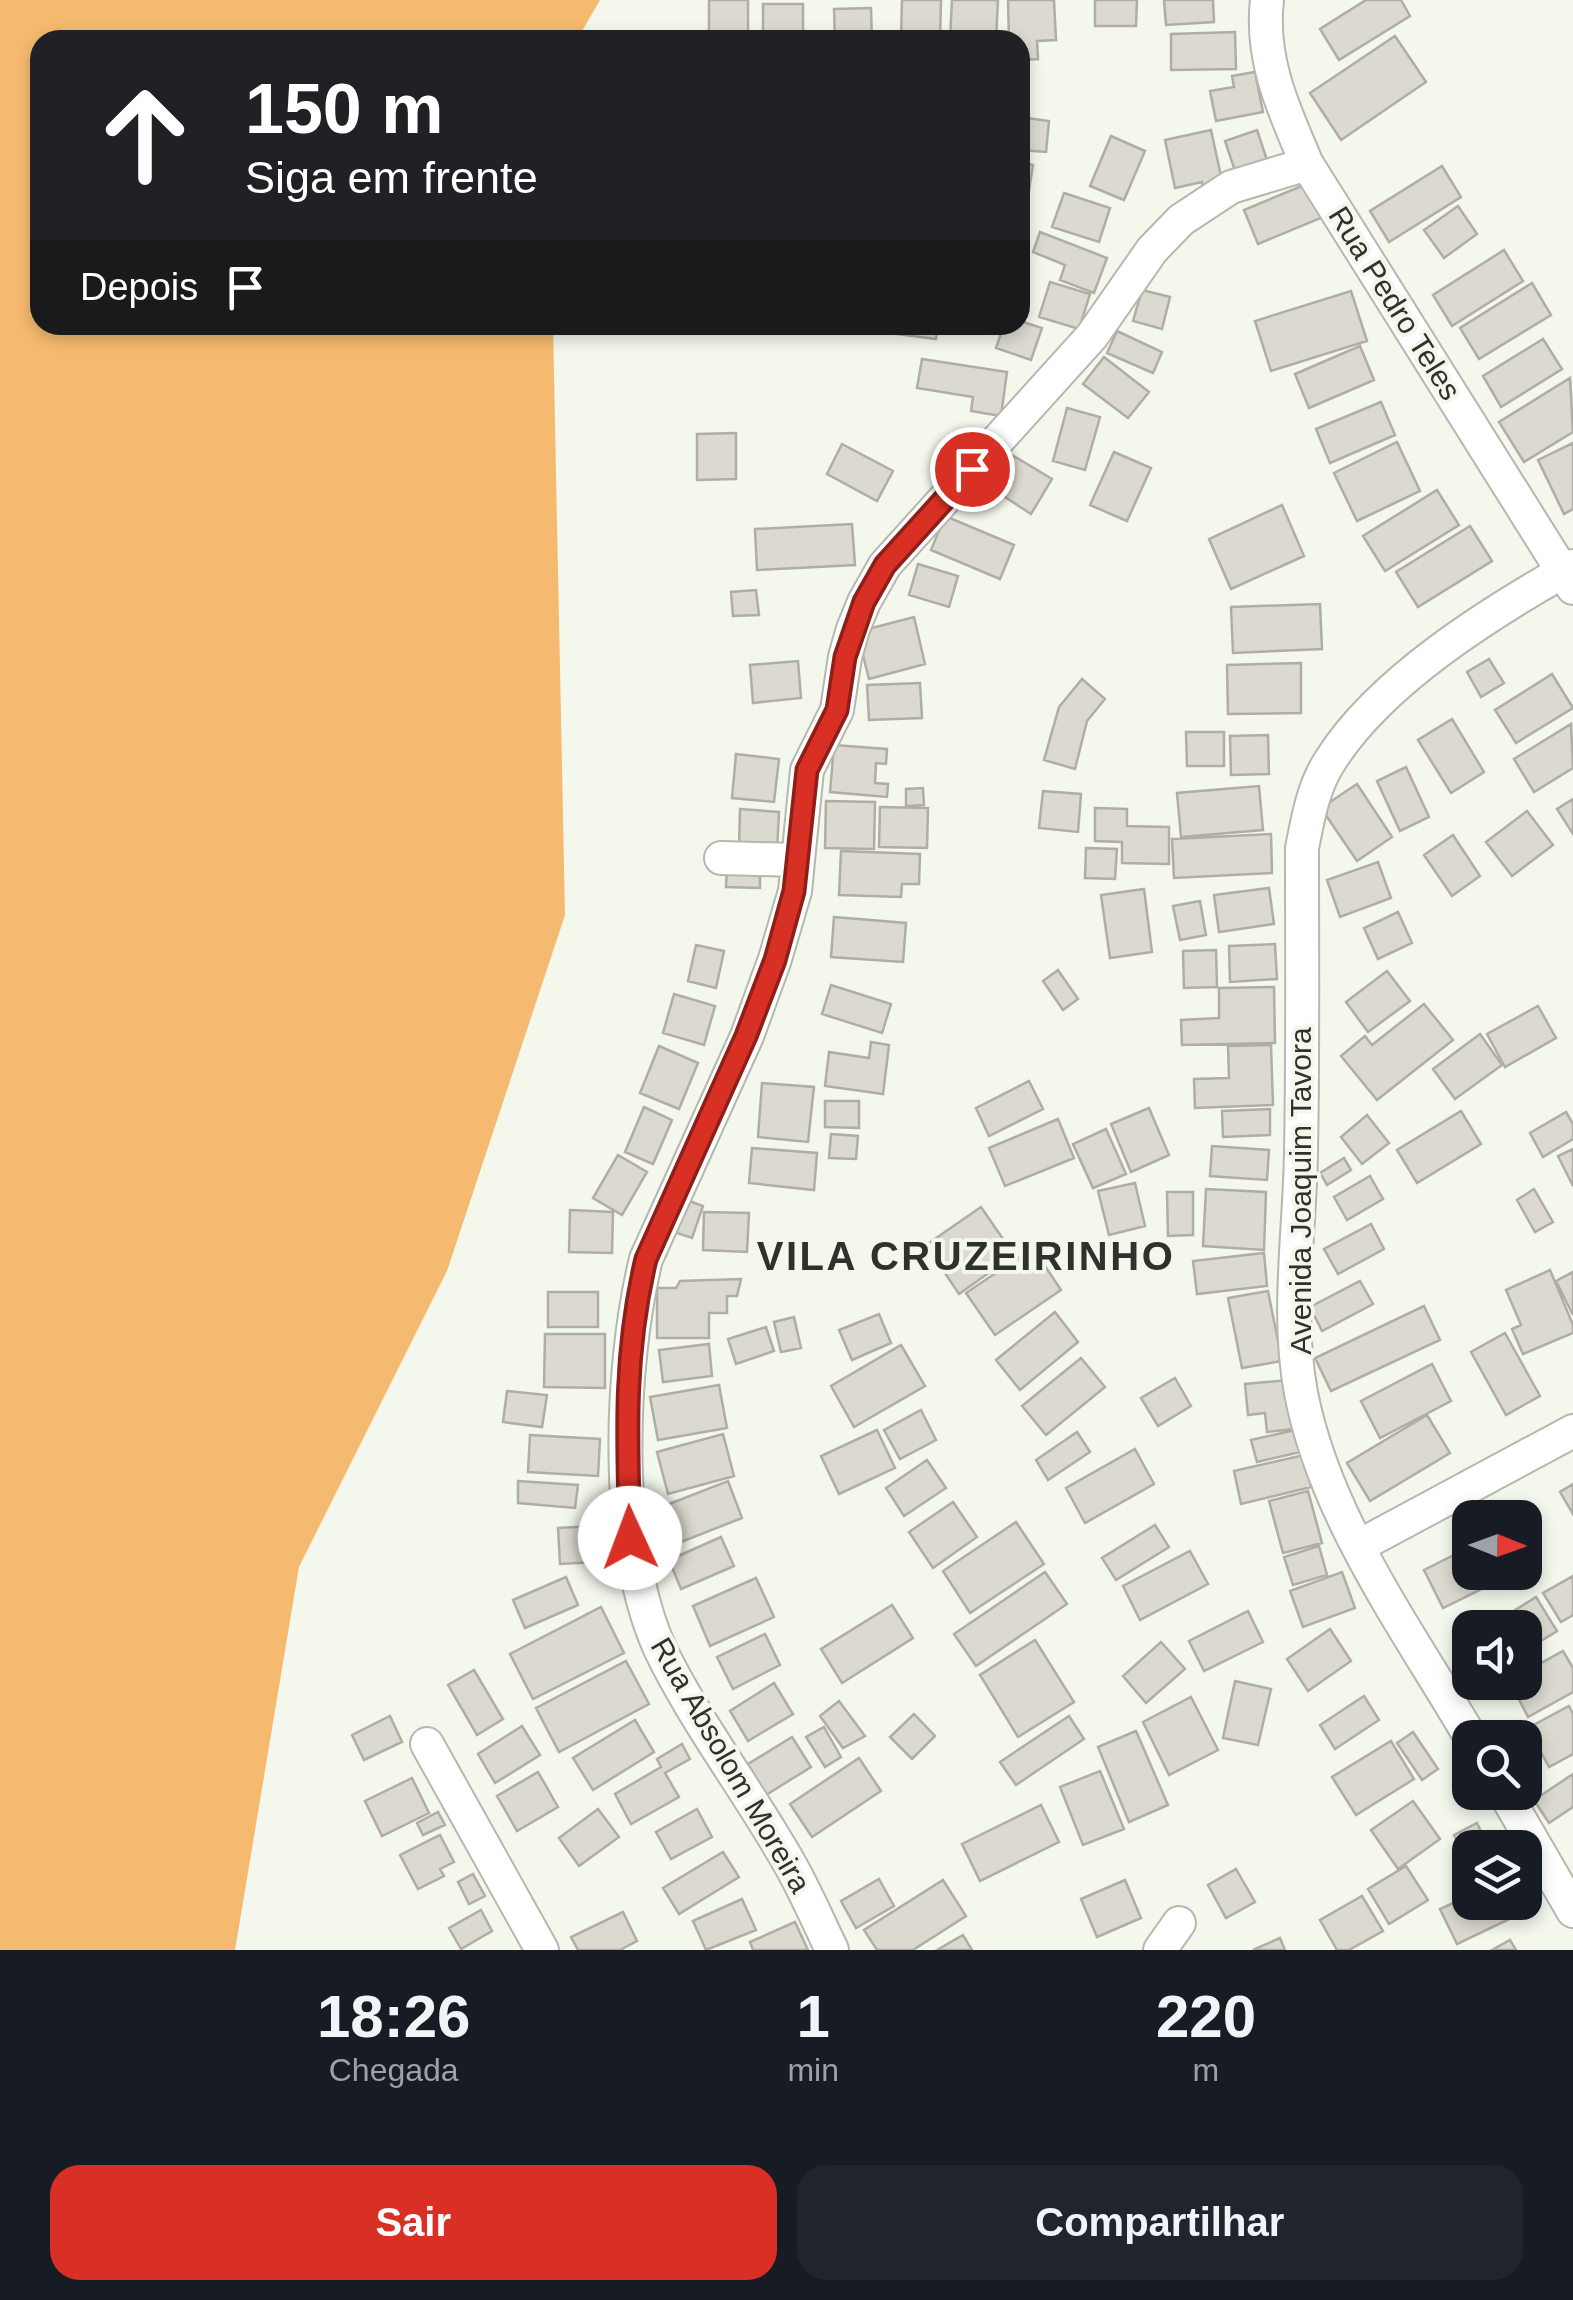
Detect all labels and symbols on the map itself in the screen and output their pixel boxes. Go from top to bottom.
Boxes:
street label: Rua Pedro Teles [1322,200,1468,406]
pin [930,427,1015,512]
street label: Avenida Joaquim Tavora [1284,1027,1317,1355]
district label: VILA CRUZEIRINHO [757,1234,1175,1278]
position arrow [578,1486,682,1590]
north arrow [1452,1500,1542,1590]
street label: Rua Absolom Moreira [645,1632,818,1898]

